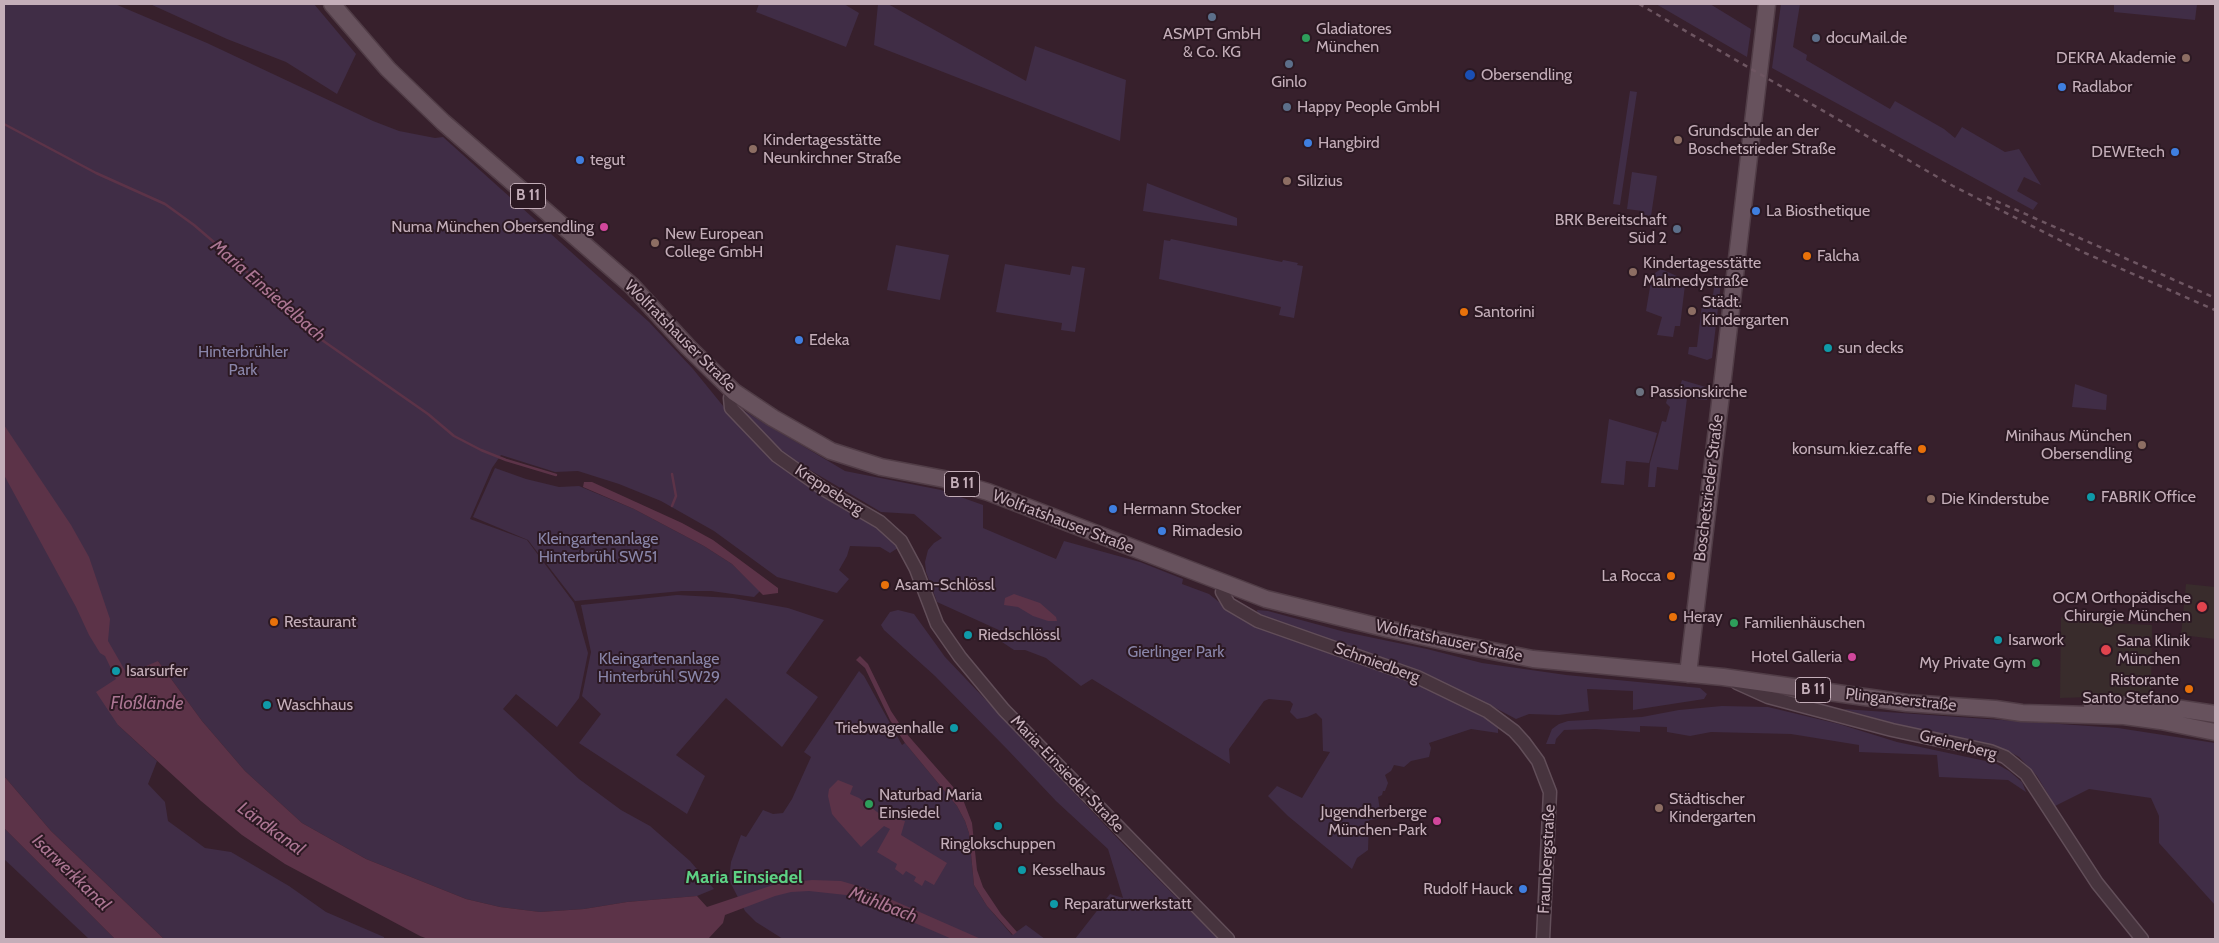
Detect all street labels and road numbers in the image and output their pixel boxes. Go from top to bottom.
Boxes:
road number: B 11 [510,184,546,208]
street label: Wolfratshauser Straße [620,276,740,396]
street label: Boschetsrieder Straße [1690,413,1728,563]
street label: Kreppeberg [791,461,867,519]
road number: B 11 [944,472,980,496]
street label: Wolfratshauser Straße [990,486,1136,558]
street label: Wolfratshauser Straße [1374,616,1524,666]
street label: Schmiedberg [1332,639,1422,687]
road number: B 11 [1796,678,1830,702]
street label: Plinganserstraße [1844,685,1958,715]
street label: Maria-Einsiedel-Straße [1006,712,1128,836]
street label: Greinerberg [1917,726,1999,764]
street label: Fraunbergstraße [1535,804,1559,914]

